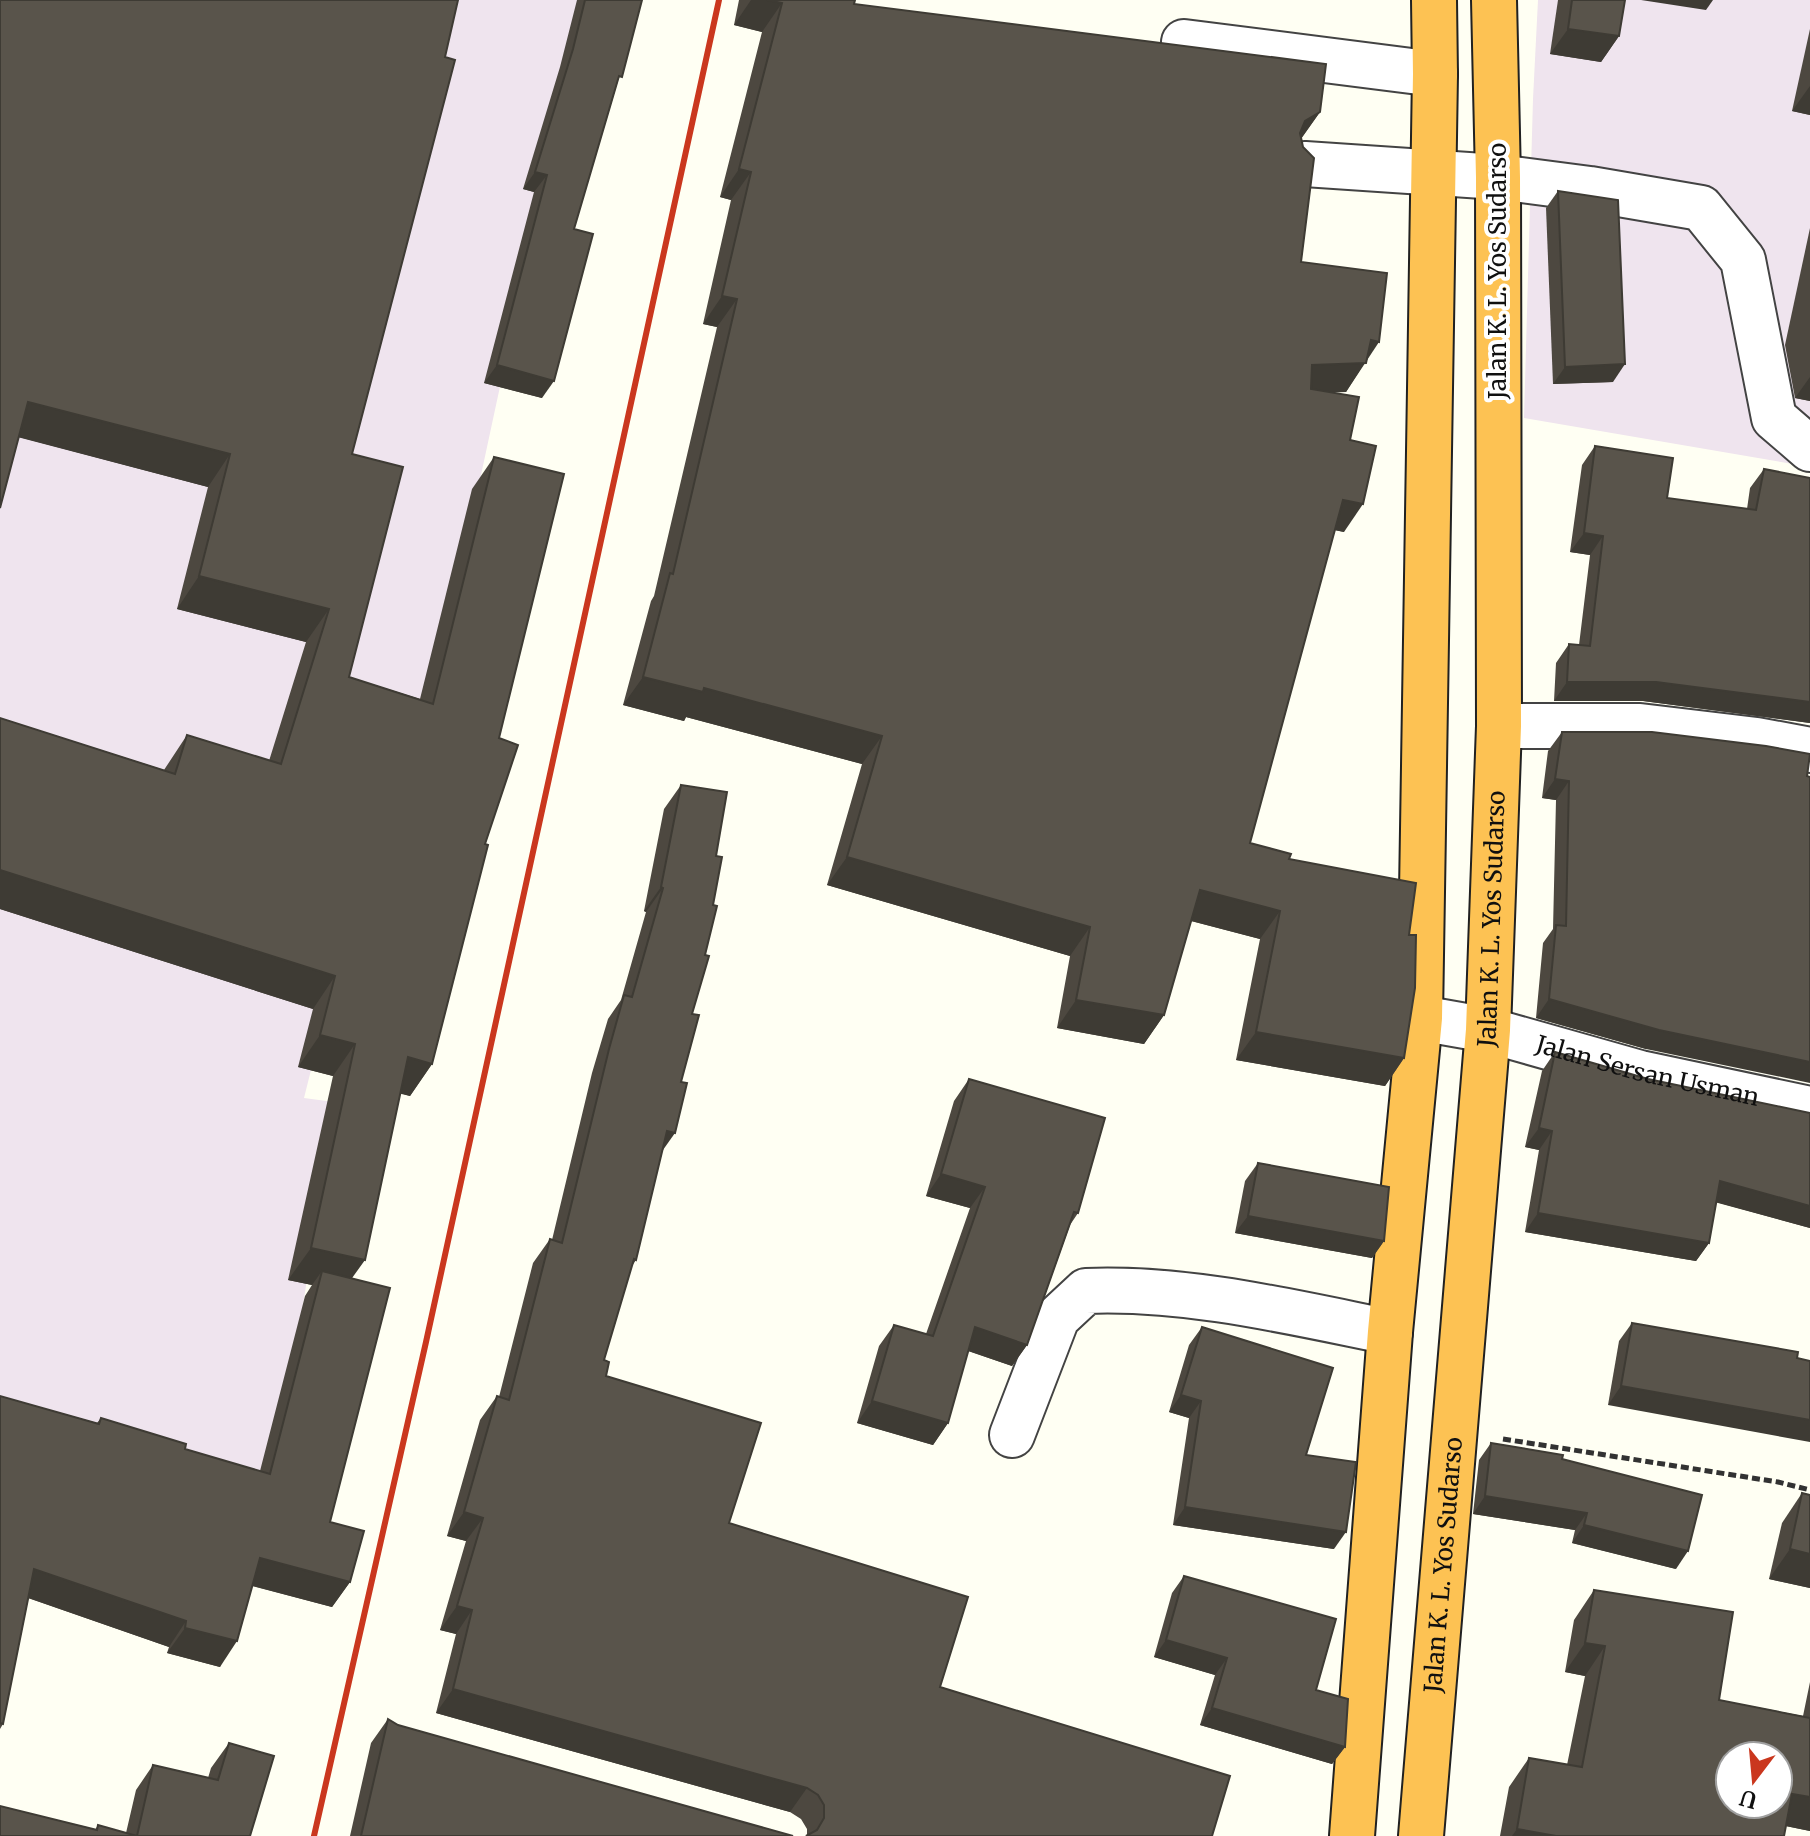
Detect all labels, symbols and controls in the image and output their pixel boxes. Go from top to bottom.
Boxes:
street label: Jalan K. L. Yos Sudarso [1482,143,1513,400]
street label: Jalan K. L. Yos Sudarso [1471,790,1512,1049]
street label: Jalan Sersan Usman [1531,1028,1762,1113]
street label: Jalan K. L. Yos Sudarso [1417,1436,1469,1695]
north arrow [1714,1740,1794,1820]
text: U [1736,1783,1760,1815]

